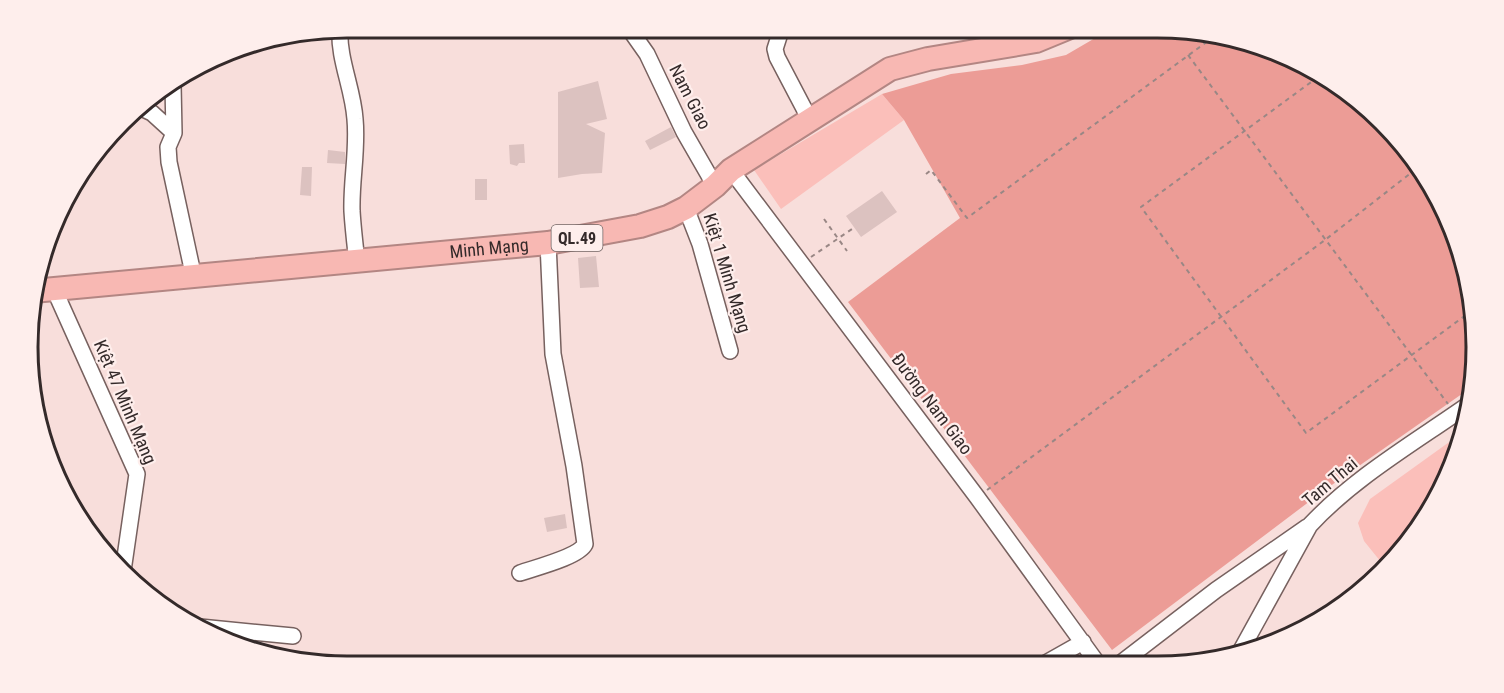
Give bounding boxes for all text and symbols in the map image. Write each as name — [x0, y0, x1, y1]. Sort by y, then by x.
street label: Nam Giao — [665, 61, 716, 133]
street label: Kiệt 1 Minh Mạng — [699, 211, 756, 335]
road number: QL.49 — [552, 225, 602, 251]
street label: Minh Mạng — [449, 234, 529, 262]
street label: Kiệt 47 Minh Mạng — [90, 337, 161, 467]
street label: Đường Nam Giao — [888, 349, 977, 458]
street label: Tam Thai — [1298, 453, 1361, 511]

